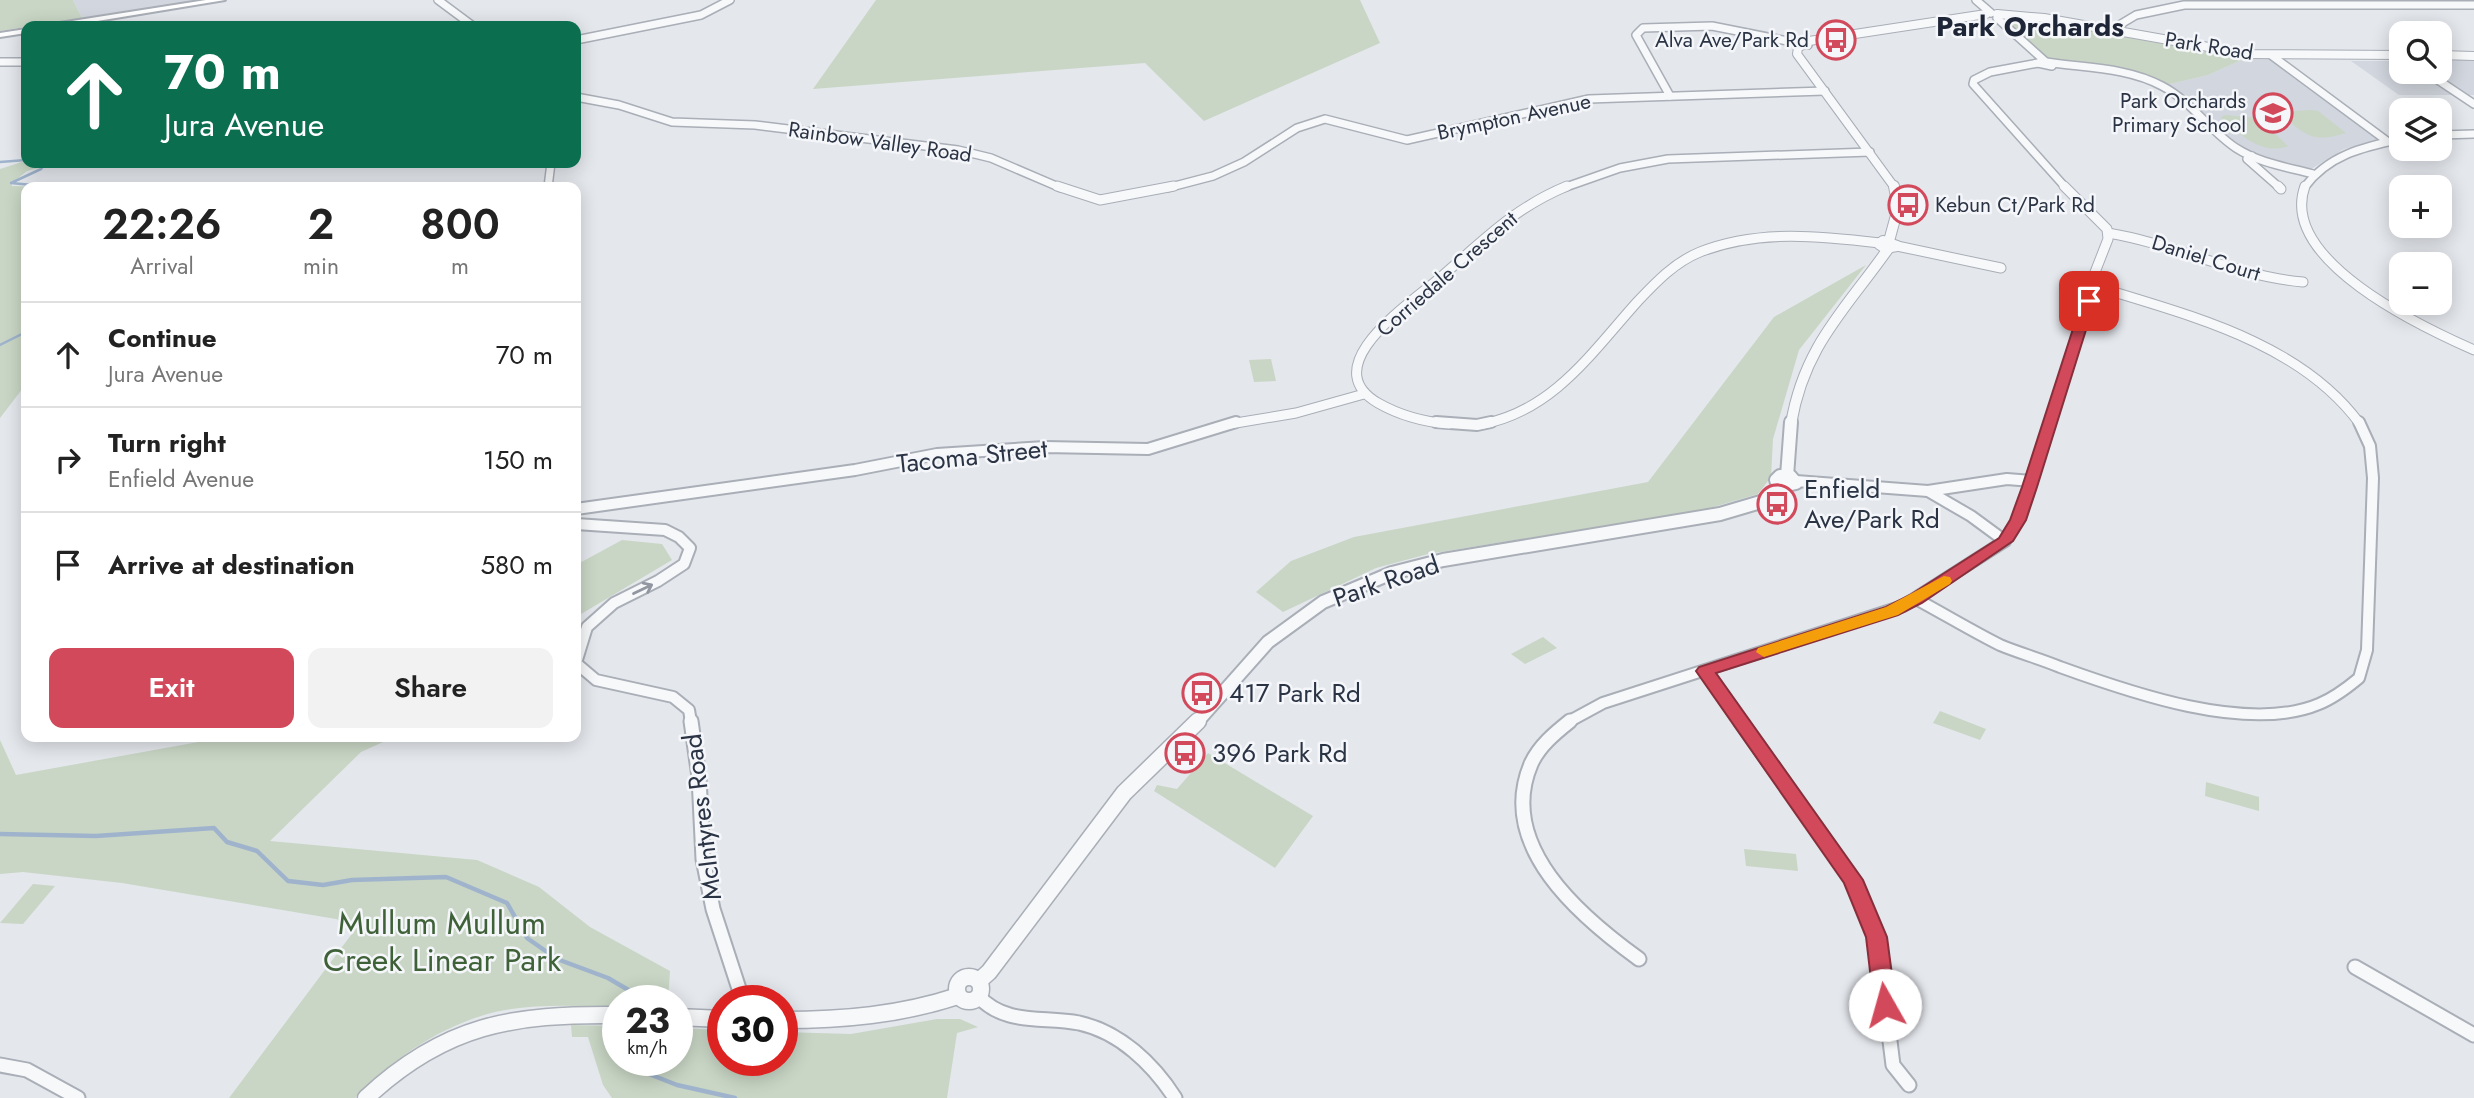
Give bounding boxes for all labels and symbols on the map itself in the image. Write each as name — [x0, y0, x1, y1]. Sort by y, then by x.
district label: Park Orchards — [1936, 6, 2124, 47]
bus stop icon: Alva Ave/Park Rd — [1815, 19, 1857, 61]
street label: Park Road — [2163, 24, 2255, 68]
place label: Alva Ave/Park Rd — [1655, 25, 1809, 55]
street label: Brympton Avenue — [1434, 86, 1594, 148]
place label: Park Orchards Primary School — [2112, 86, 2246, 140]
school or university icon: Park Orchards Primary School — [2252, 92, 2294, 134]
street label: Rainbow Valley Road — [786, 114, 974, 170]
bus stop icon: Kebun Ct/Park Rd — [1887, 184, 1929, 226]
place label: Kebun Ct/Park Rd — [1935, 190, 2095, 220]
street label: Corriedale Crescent — [1370, 204, 1524, 344]
street label: Daniel Court — [2148, 227, 2264, 289]
pin — [2059, 271, 2119, 331]
street label: Tacoma Street — [895, 429, 1050, 483]
place label: Enfield Ave/Park Rd — [1804, 470, 1940, 538]
bus stop icon: Enfield Ave/Park Rd — [1756, 483, 1798, 525]
street label: Park Road — [1328, 545, 1444, 617]
one-way arrow — [632, 581, 653, 595]
bus stop icon: 417 Park Rd — [1181, 672, 1223, 714]
place label: 417 Park Rd — [1229, 674, 1361, 712]
street label: McIntyres Road — [673, 732, 731, 902]
bus stop icon: 396 Park Rd — [1164, 732, 1206, 774]
place label: 396 Park Rd — [1212, 734, 1347, 772]
park label: Mullum Mullum Creek Linear Park — [323, 900, 562, 983]
position arrow — [1848, 968, 1922, 1042]
speed limit sign: 30 — [707, 985, 798, 1076]

